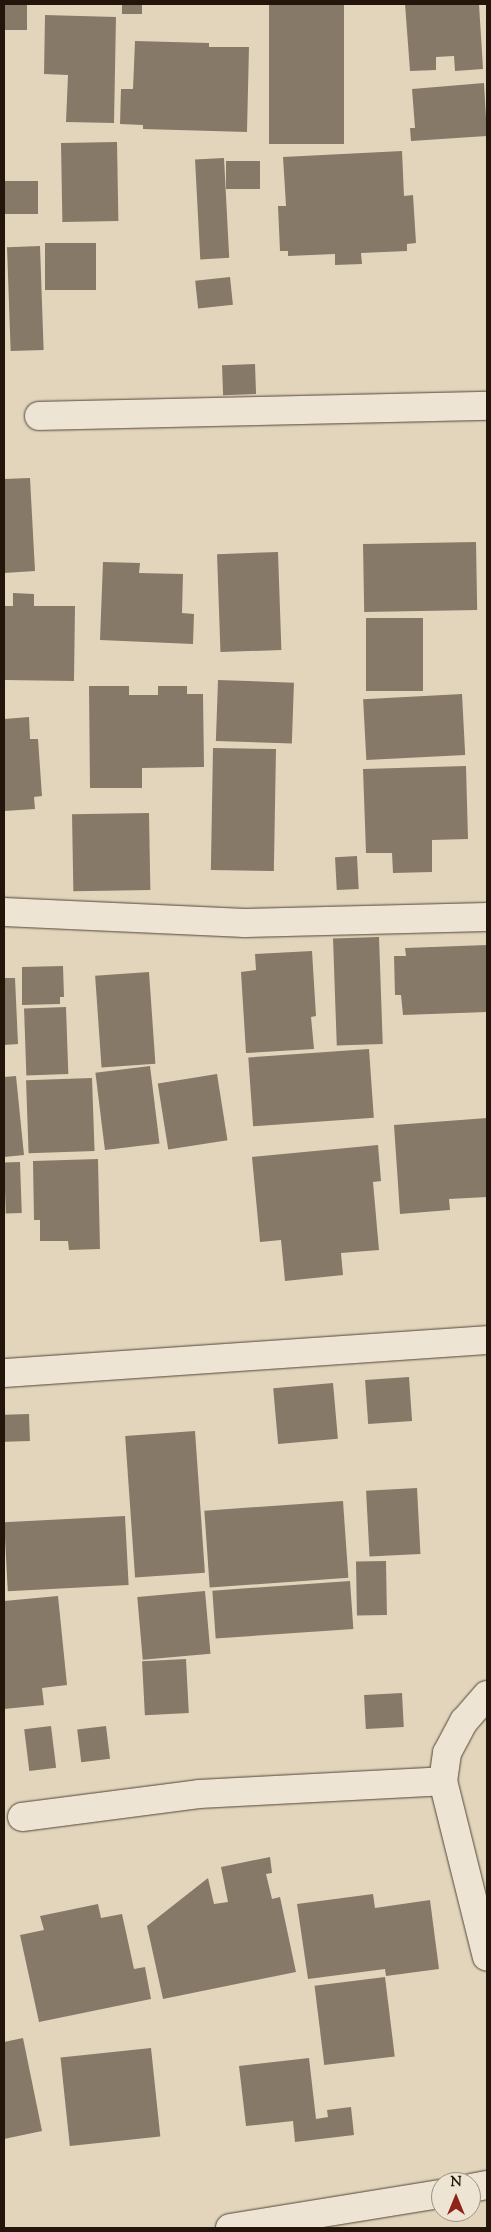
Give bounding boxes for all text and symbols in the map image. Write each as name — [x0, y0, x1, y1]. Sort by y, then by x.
north arrow — [431, 2172, 481, 2222]
text: N — [450, 2173, 462, 2193]

